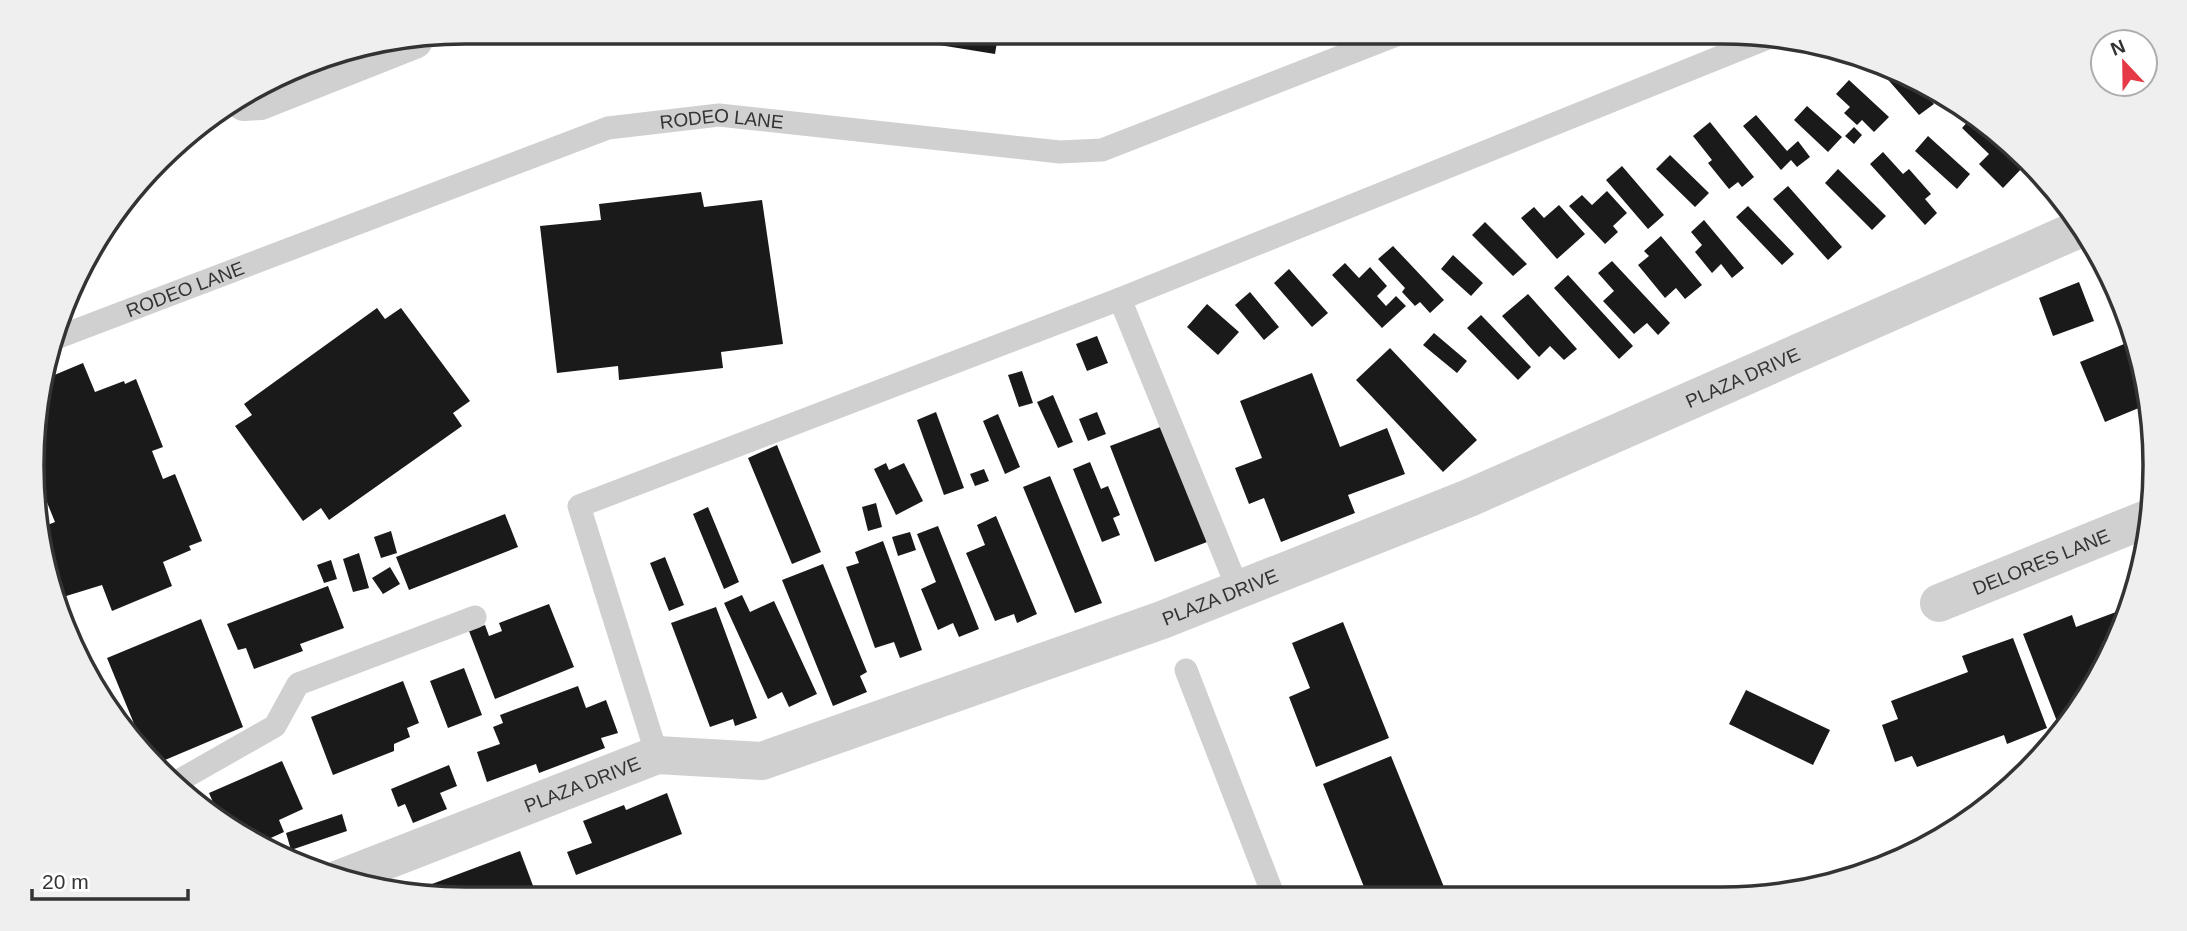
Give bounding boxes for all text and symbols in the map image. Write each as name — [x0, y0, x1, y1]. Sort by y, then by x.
north arrow — [2089, 28, 2159, 98]
text: N — [2108, 35, 2128, 60]
street label: RODEO LANE — [658, 104, 785, 132]
street label: RODEO LANE — [123, 257, 247, 321]
street label: PLAZA DRIVE — [1682, 343, 1803, 412]
street label: DELORES LANE — [1969, 525, 2112, 599]
street label: PLAZA DRIVE — [1159, 565, 1281, 629]
street label: PLAZA DRIVE — [521, 752, 643, 816]
scale bar — [32, 858, 187, 902]
text: 20 m — [42, 870, 89, 893]

